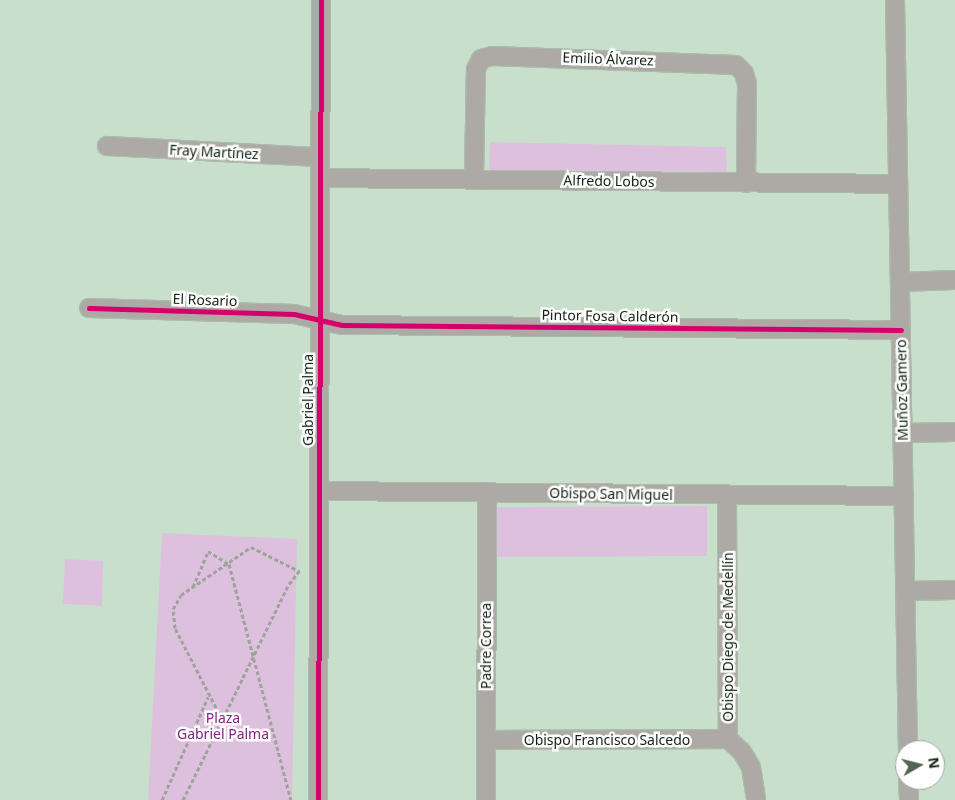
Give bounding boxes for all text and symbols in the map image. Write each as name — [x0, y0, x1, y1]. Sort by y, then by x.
street label: Emilio Álvarez — [562, 49, 654, 69]
street label: Fray Martínez — [169, 141, 259, 163]
street label: Alfredo Lobos — [563, 172, 655, 190]
street label: El Rosario — [172, 290, 238, 310]
street label: Pintor Fosa Calderón — [541, 306, 679, 326]
street label: Muñoz Gamero — [893, 339, 911, 441]
street label: Gabriel Palma — [300, 354, 316, 446]
street label: Obispo San Miguel — [549, 485, 673, 503]
street label: Obispo Diego de Medellín — [720, 552, 736, 722]
street label: Padre Correa — [478, 603, 494, 689]
park label: Plaza Gabriel Palma — [177, 710, 269, 742]
street label: Obispo Francisco Salcedo — [524, 732, 690, 748]
north arrow — [895, 740, 945, 790]
text: N — [924, 756, 945, 770]

